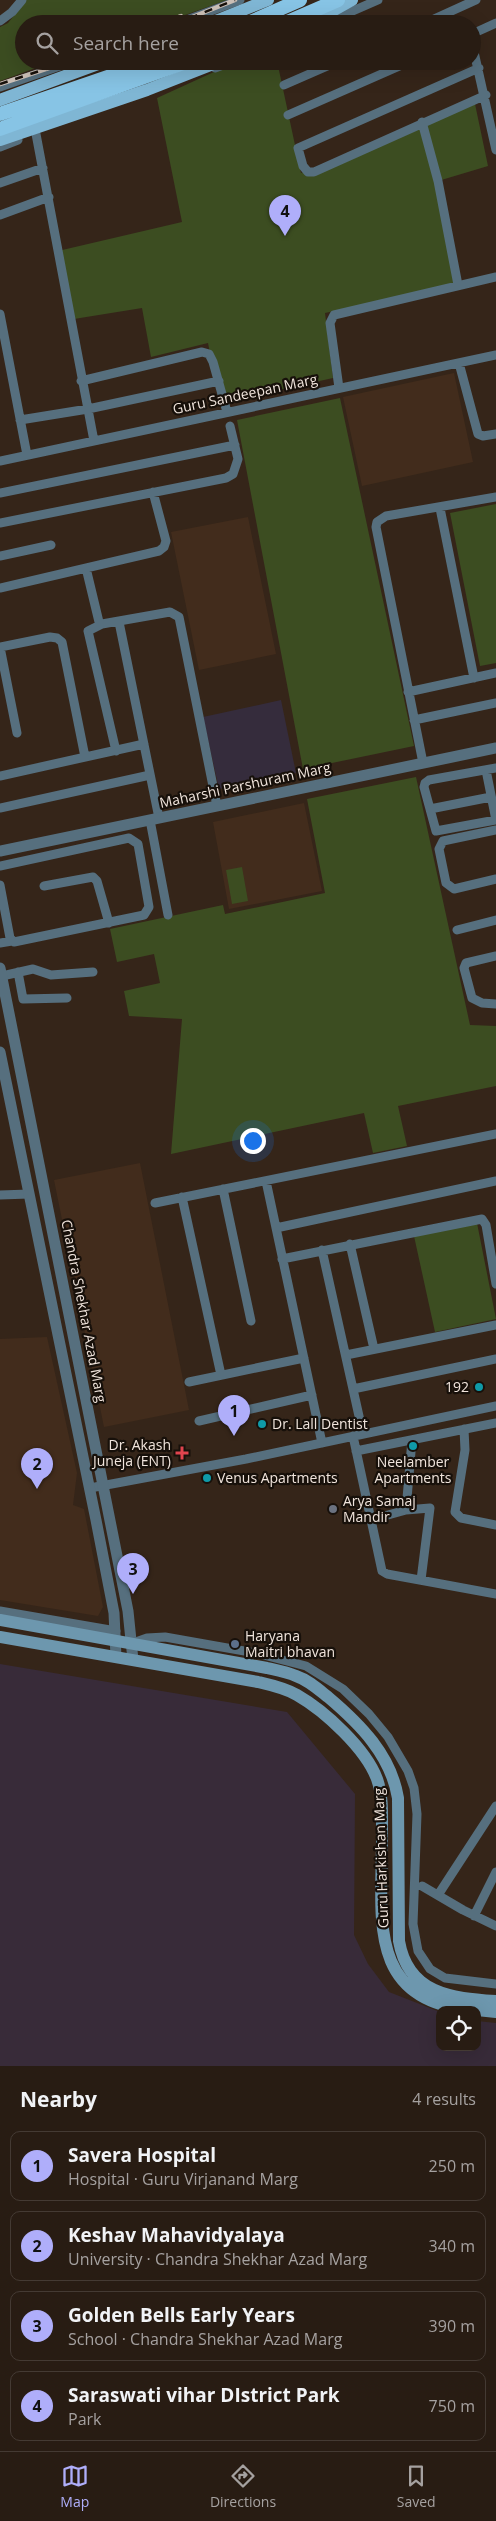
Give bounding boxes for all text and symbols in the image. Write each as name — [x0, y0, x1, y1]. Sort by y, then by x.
search box — [15, 15, 481, 70]
icon: search — [33, 29, 61, 57]
text: Search here — [73, 30, 179, 56]
pin: 4 — [269, 195, 301, 236]
street label: Guru Sandeepan Marg — [171, 369, 319, 418]
street label: Maharshi Parshuram Marg — [158, 757, 333, 812]
your location — [240, 1128, 266, 1154]
street label: Chandra Shekhar Azad Marg — [57, 1218, 112, 1404]
place label: 192 — [445, 1377, 469, 1396]
marker: 192 — [473, 1381, 485, 1393]
pin: 1 — [218, 1395, 250, 1436]
place label: Dr. Lall Dentist — [272, 1414, 368, 1433]
marker: Dr. Lall Dentist — [256, 1418, 268, 1430]
place label: Dr. Akash Juneja (ENT) — [91, 1435, 171, 1470]
marker: Neelamber Apartments — [407, 1440, 419, 1452]
marker: Dr. Akash Juneja (ENT) — [175, 1446, 189, 1460]
pin: 2 — [21, 1448, 53, 1489]
place label: Neelamber Apartments — [375, 1452, 452, 1487]
place label: Venus Apartments — [217, 1468, 338, 1487]
marker: Venus Apartments — [201, 1472, 213, 1484]
place label: Arya Samaj Mandir — [343, 1491, 416, 1526]
marker: Arya Samaj Mandir — [327, 1503, 339, 1515]
pin: 3 — [117, 1553, 149, 1594]
place label: Haryana Maitri bhavan — [245, 1626, 335, 1661]
marker: Haryana Maitri bhavan — [229, 1638, 241, 1650]
street label: Guru Harkishan Marg — [369, 1787, 392, 1929]
map controls — [436, 2006, 481, 2051]
button: locate — [436, 2006, 481, 2051]
text: Nearby — [20, 2085, 97, 2113]
text: 4 results — [412, 2088, 476, 2110]
text: Savera Hospital — [68, 2142, 216, 2168]
text: 1 — [32, 2155, 42, 2177]
text: 250 m — [429, 2155, 475, 2177]
text: Hospital · Guru Virjanand Marg — [68, 2168, 298, 2190]
text: Keshav Mahavidyalaya — [68, 2222, 285, 2248]
text: 2 — [32, 2235, 42, 2257]
text: 340 m — [429, 2235, 475, 2257]
text: University · Chandra Shekhar Azad Marg — [68, 2248, 367, 2270]
text: Golden Bells Early Years — [68, 2302, 295, 2328]
text: 3 — [32, 2315, 42, 2337]
text: 390 m — [429, 2315, 475, 2337]
text: School · Chandra Shekhar Azad Marg — [68, 2328, 342, 2350]
text: Saraswati vihar DIstrict Park — [68, 2382, 340, 2408]
text: 4 — [32, 2395, 42, 2417]
text: 750 m — [429, 2395, 475, 2417]
text: Park — [68, 2408, 101, 2430]
tab: Map — [60, 2462, 89, 2511]
tab: Directions — [210, 2462, 276, 2511]
tab: Saved — [397, 2462, 436, 2511]

